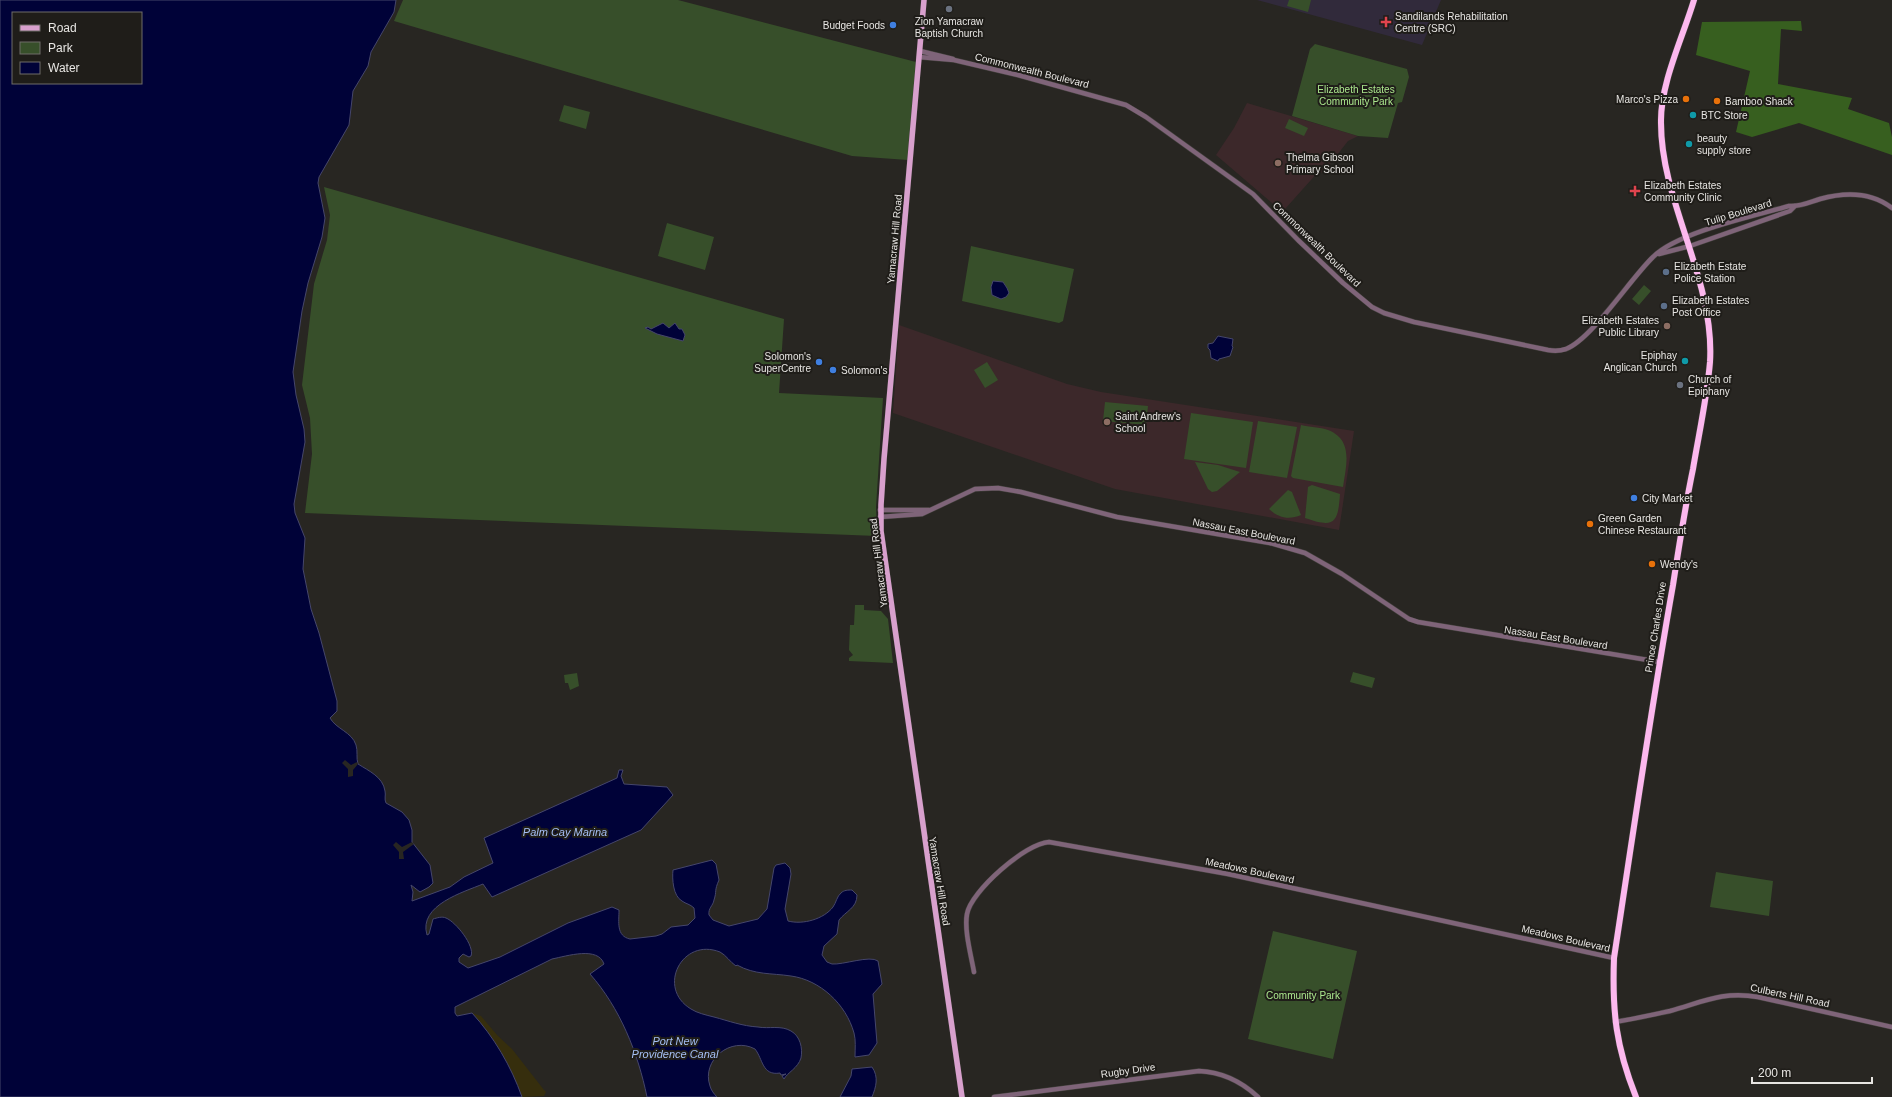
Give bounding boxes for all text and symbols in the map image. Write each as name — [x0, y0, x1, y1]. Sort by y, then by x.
marker: Zion Yamacraw Baptish Church — [944, 4, 954, 14]
place label: Sandilands Rehabilitation Centre (SRC) — [1395, 11, 1508, 34]
legend — [12, 12, 142, 84]
place label: Zion Yamacraw Baptish Church — [915, 16, 984, 39]
marker: Sandilands Rehabilitation Centre (SRC) — [1380, 16, 1392, 28]
place label: Budget Foods — [823, 20, 885, 31]
marker: Budget Foods — [888, 20, 898, 30]
text: Road — [48, 21, 77, 35]
text: Park — [48, 41, 74, 55]
street label: Commonwealth Boulevard — [974, 51, 1090, 90]
text: Water — [48, 61, 80, 75]
park label: Elizabeth Estates Community Park — [1317, 84, 1395, 107]
place label: Marco's Pizza — [1616, 94, 1678, 105]
marker: Marco's Pizza — [1681, 94, 1691, 104]
marker: Bamboo Shack — [1712, 96, 1722, 106]
place label: Bamboo Shack — [1725, 96, 1794, 107]
marker: BTC Store — [1688, 110, 1698, 120]
place label: BTC Store — [1701, 110, 1748, 121]
place label: beauty supply store — [1697, 133, 1751, 156]
marker: beauty supply store — [1684, 139, 1694, 149]
place label: Thelma Gibson Primary School — [1286, 152, 1354, 175]
marker: Thelma Gibson Primary School — [1273, 158, 1283, 168]
place label: Elizabeth Estates Community Clinic — [1644, 180, 1722, 203]
marker: Elizabeth Estates Community Clinic — [1629, 185, 1641, 197]
street label: Yamacraw Hill Road — [885, 194, 904, 284]
street label: Tulip Boulevard — [1703, 197, 1773, 228]
street label: Commonwealth Boulevard — [1271, 200, 1363, 289]
place label: Elizabeth Estate Police Station — [1674, 261, 1747, 284]
marker: Elizabeth Estate Police Station — [1661, 267, 1671, 277]
place label: Elizabeth Estates Post Office — [1672, 295, 1749, 318]
marker: Elizabeth Estates Post Office — [1659, 301, 1669, 311]
place label: Elizabeth Estates Public Library — [1582, 315, 1659, 338]
marker: Elizabeth Estates Public Library — [1662, 321, 1672, 331]
place label: Epiphay Anglican Church — [1604, 350, 1677, 373]
place label: Solomon's SuperCentre — [754, 351, 811, 374]
marker: Epiphay Anglican Church — [1680, 356, 1690, 366]
marker: Solomon's SuperCentre — [814, 357, 824, 367]
marker: Solomon's — [828, 365, 838, 375]
place label: Solomon's — [841, 365, 887, 376]
place label: Church of Epiphany — [1688, 374, 1732, 397]
marker: Church of Epiphany — [1675, 380, 1685, 390]
place label: Saint Andrew's School — [1115, 411, 1181, 434]
marker: Saint Andrew's School — [1102, 417, 1112, 427]
marker: City Market — [1629, 493, 1639, 503]
place label: City Market — [1642, 493, 1693, 504]
place label: Green Garden Chinese Restaurant — [1598, 513, 1687, 536]
street label: Nassau East Boulevard — [1192, 516, 1296, 547]
street label: Yamacraw Hill Road — [868, 518, 889, 608]
marker: Green Garden Chinese Restaurant — [1585, 519, 1595, 529]
marker: Wendy's — [1647, 559, 1657, 569]
place label: Wendy's — [1660, 559, 1698, 570]
street label: Prince Charles Drive — [1643, 581, 1668, 673]
street label: Nassau East Boulevard — [1503, 624, 1608, 651]
water label: Palm Cay Marina — [523, 826, 607, 838]
street label: Yamacraw Hill Road — [927, 836, 952, 926]
street label: Meadows Boulevard — [1204, 856, 1295, 885]
street label: Meadows Boulevard — [1521, 923, 1611, 954]
street label: Culberts Hill Road — [1749, 982, 1830, 1009]
park label: Community Park — [1266, 990, 1341, 1001]
water label: Port New Providence Canal — [632, 1035, 719, 1060]
scale bar — [1752, 1059, 1872, 1085]
street label: Rugby Drive — [1100, 1061, 1157, 1080]
text: 200 m — [1758, 1066, 1791, 1080]

